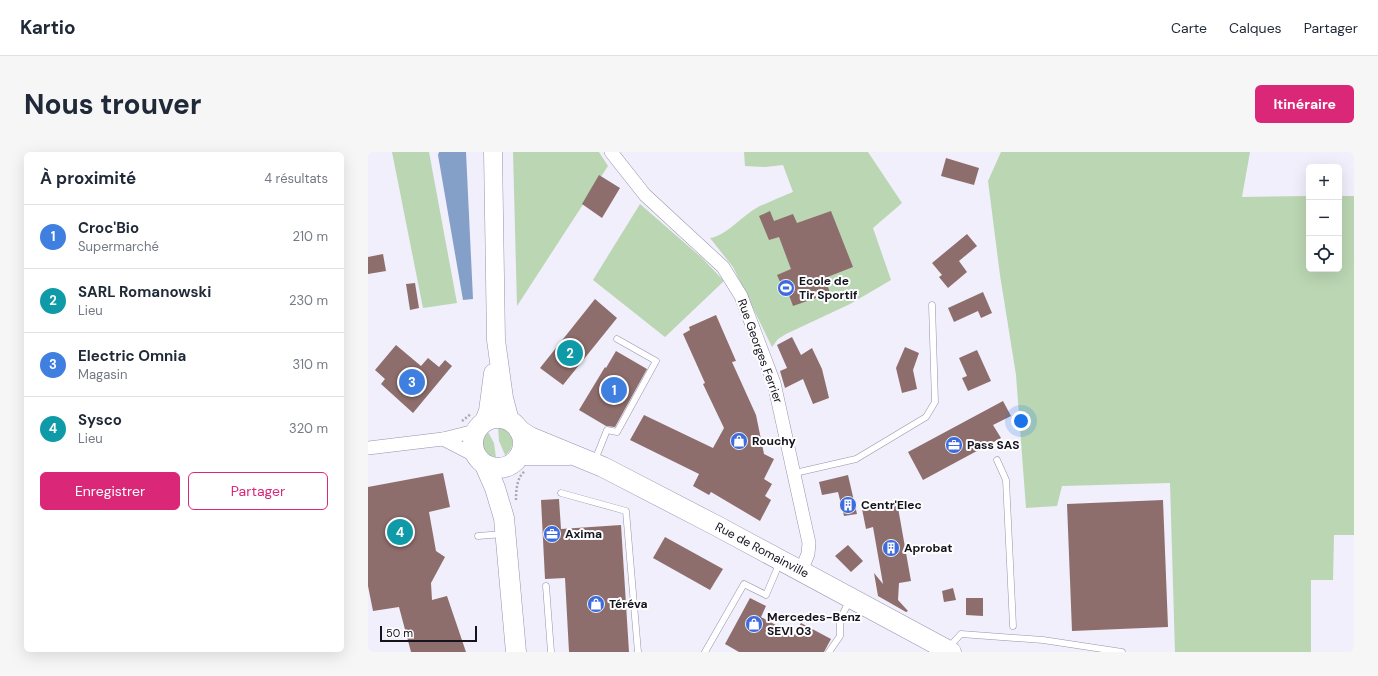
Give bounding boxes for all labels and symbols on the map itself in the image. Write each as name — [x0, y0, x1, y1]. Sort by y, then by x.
place label: Ecole de Tir Sportif — [799, 273, 857, 303]
sports icon: Ecole de Tir Sportif — [776, 278, 796, 298]
street label: Rue Georges Ferrier — [734, 297, 786, 406]
pin: 2 — [557, 338, 583, 368]
pin: 3 — [399, 367, 425, 397]
pin: 1 — [601, 375, 627, 405]
your location — [1011, 411, 1031, 431]
shop icon: Rouchy — [729, 431, 749, 451]
place label: Rouchy — [752, 433, 796, 449]
office icon: Pass SAS — [944, 435, 964, 455]
place label: Pass SAS — [967, 437, 1020, 453]
building icon: Centr'Elec — [838, 495, 858, 515]
place label: Centr'Elec — [861, 497, 922, 513]
pin: 4 — [387, 517, 413, 547]
street label: Rue de Romainville — [712, 519, 812, 581]
office icon: Axima — [542, 524, 562, 544]
place label: Axima — [565, 526, 602, 542]
building icon: Aprobat — [881, 538, 901, 558]
place label: Aprobat — [904, 540, 953, 556]
shop icon: Téréva — [586, 594, 606, 614]
place label: Téréva — [609, 596, 648, 612]
place label: Mercedes-Benz SEVI 03 — [767, 609, 861, 639]
shop icon: Mercedes-Benz SEVI 03 — [744, 614, 764, 634]
scale bar — [380, 624, 477, 643]

